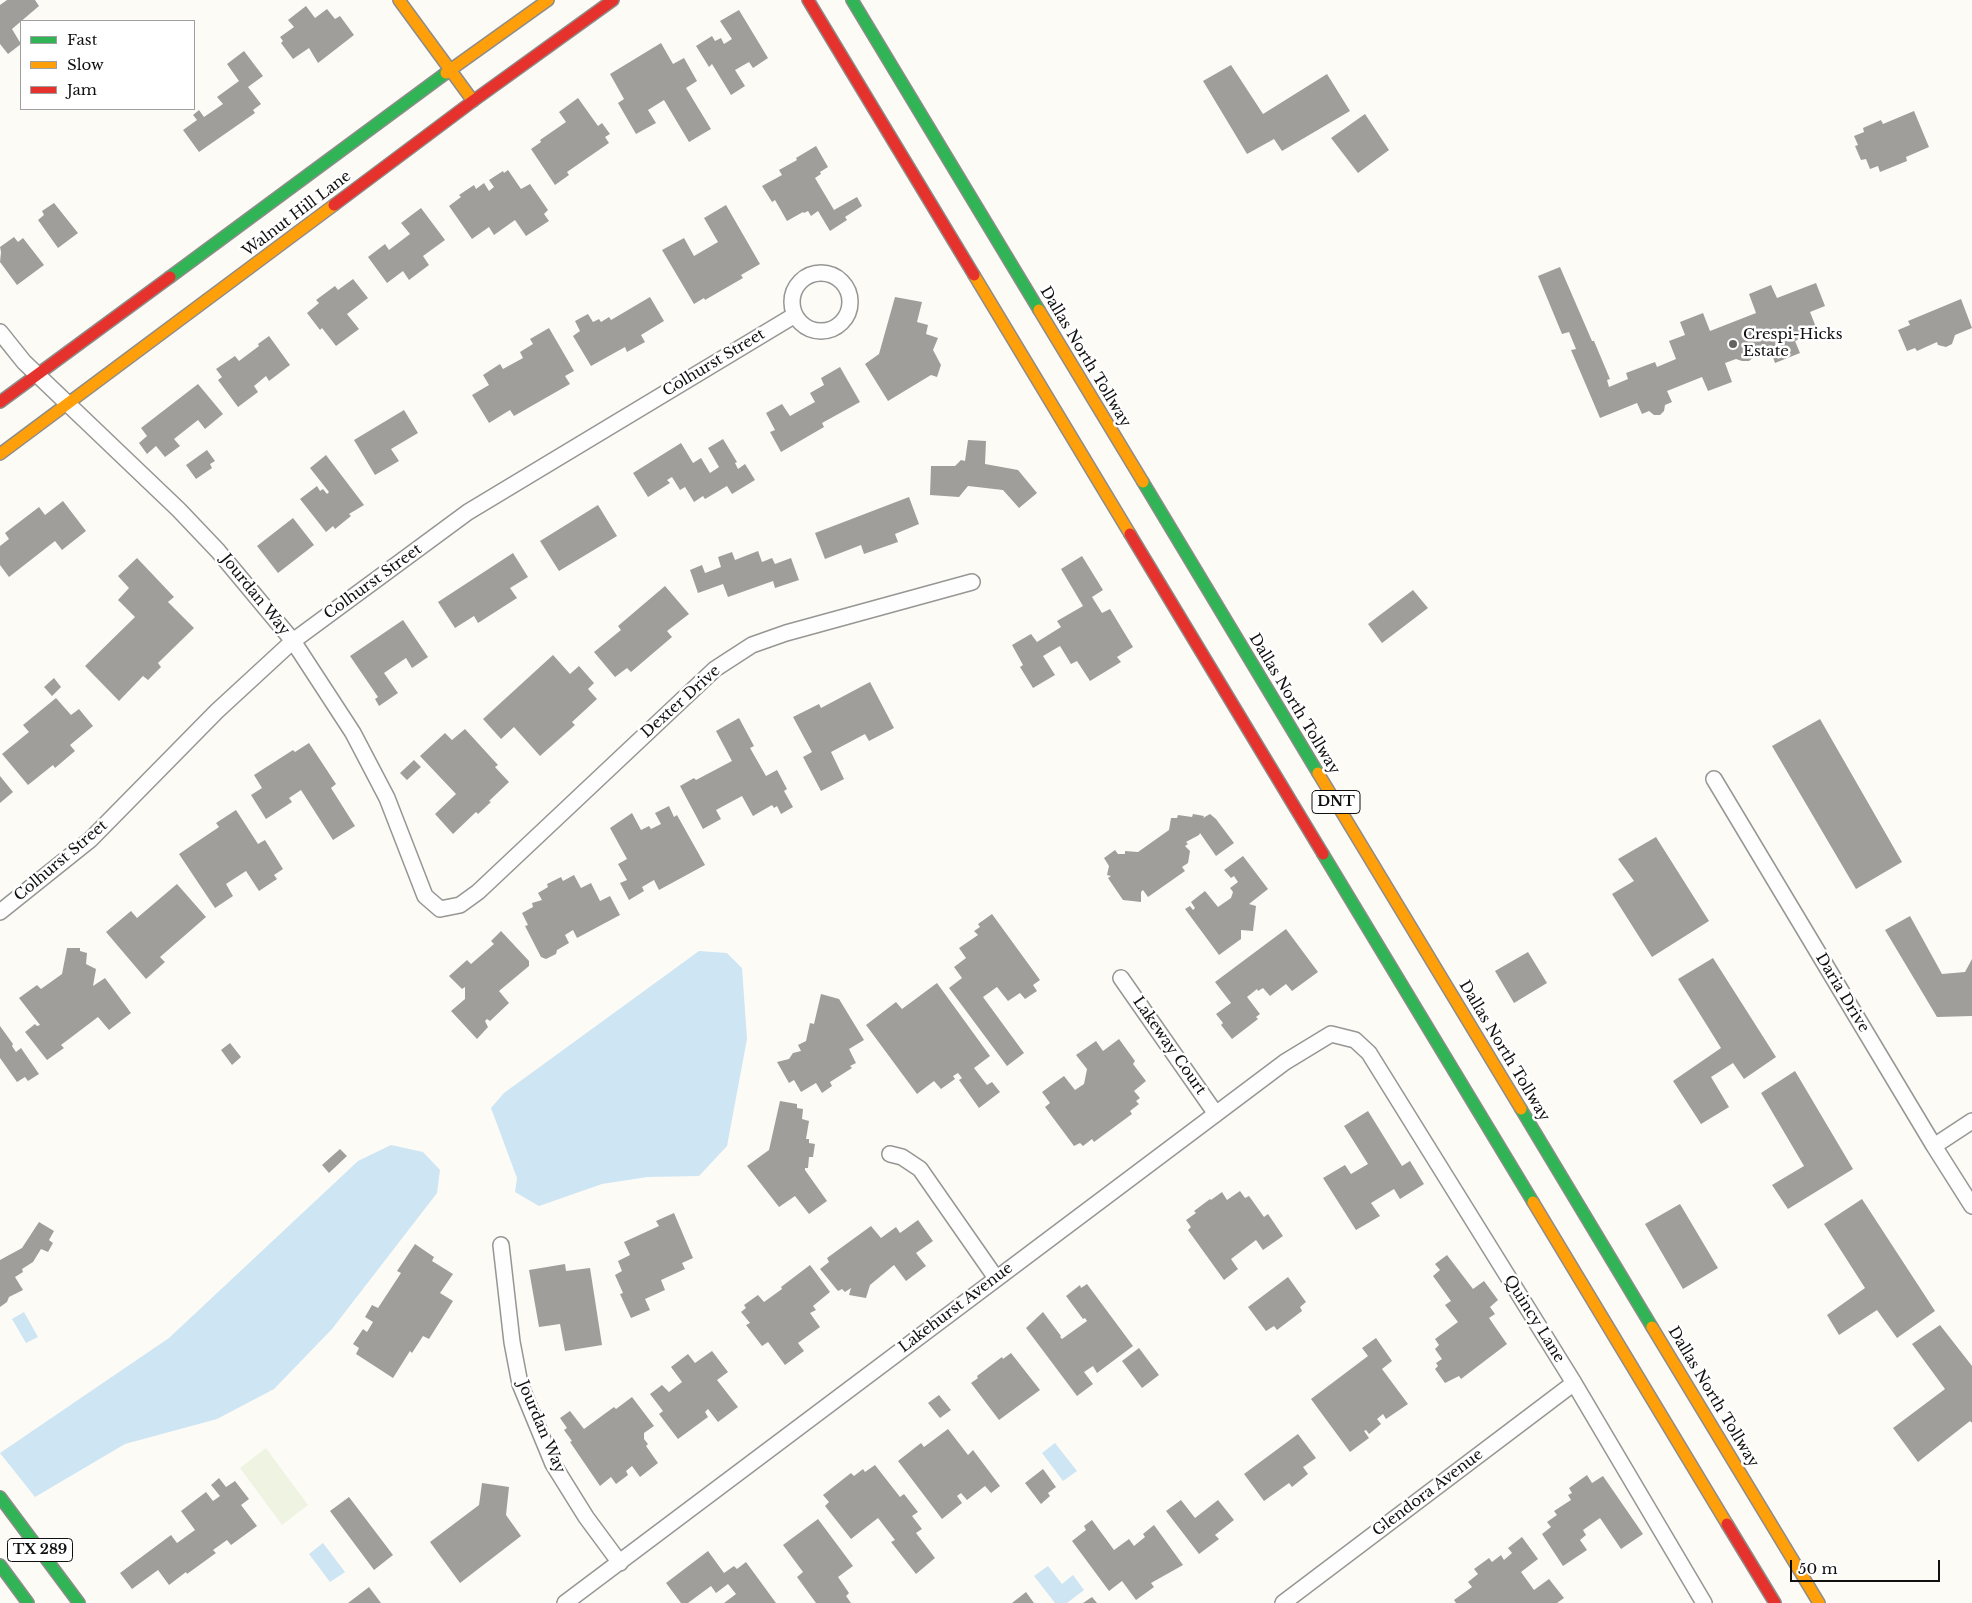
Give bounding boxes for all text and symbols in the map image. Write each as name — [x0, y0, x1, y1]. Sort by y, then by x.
legend — [20, 20, 195, 110]
text: Fast — [67, 30, 97, 49]
text: Slow — [67, 55, 104, 74]
text: Jam — [67, 80, 97, 99]
street label: Walnut Hill Lane — [239, 167, 355, 261]
street label: Dallas North Tollway — [1036, 283, 1134, 431]
street label: Colhurst Street — [660, 325, 768, 401]
place label: Crespi-Hicks Estate — [1743, 326, 1843, 361]
marker: Crespi-Hicks Estate — [1727, 338, 1739, 350]
street label: Colhurst Street — [321, 541, 425, 623]
street label: Jourdan Way — [217, 551, 293, 639]
street label: Dallas North Tollway — [1245, 630, 1343, 778]
street label: Dexter Drive — [638, 662, 724, 742]
road number: DNT — [1312, 790, 1360, 814]
street label: Colhurst Street — [11, 817, 111, 905]
street label: Daria Drive — [1811, 950, 1873, 1036]
street label: Dallas North Tollway — [1455, 977, 1553, 1125]
street label: Lakeway Court — [1128, 994, 1210, 1098]
street label: Lakehurst Avenue — [896, 1259, 1016, 1357]
street label: Quincy Lane — [1500, 1272, 1568, 1366]
street label: Dallas North Tollway — [1664, 1323, 1762, 1471]
street label: Jourdan Way — [513, 1378, 569, 1476]
street label: Glendora Avenue — [1369, 1446, 1487, 1540]
road number: TX 289 — [8, 1538, 72, 1562]
scale bar — [1792, 1550, 1942, 1582]
text: 50 m — [1798, 1559, 1838, 1578]

